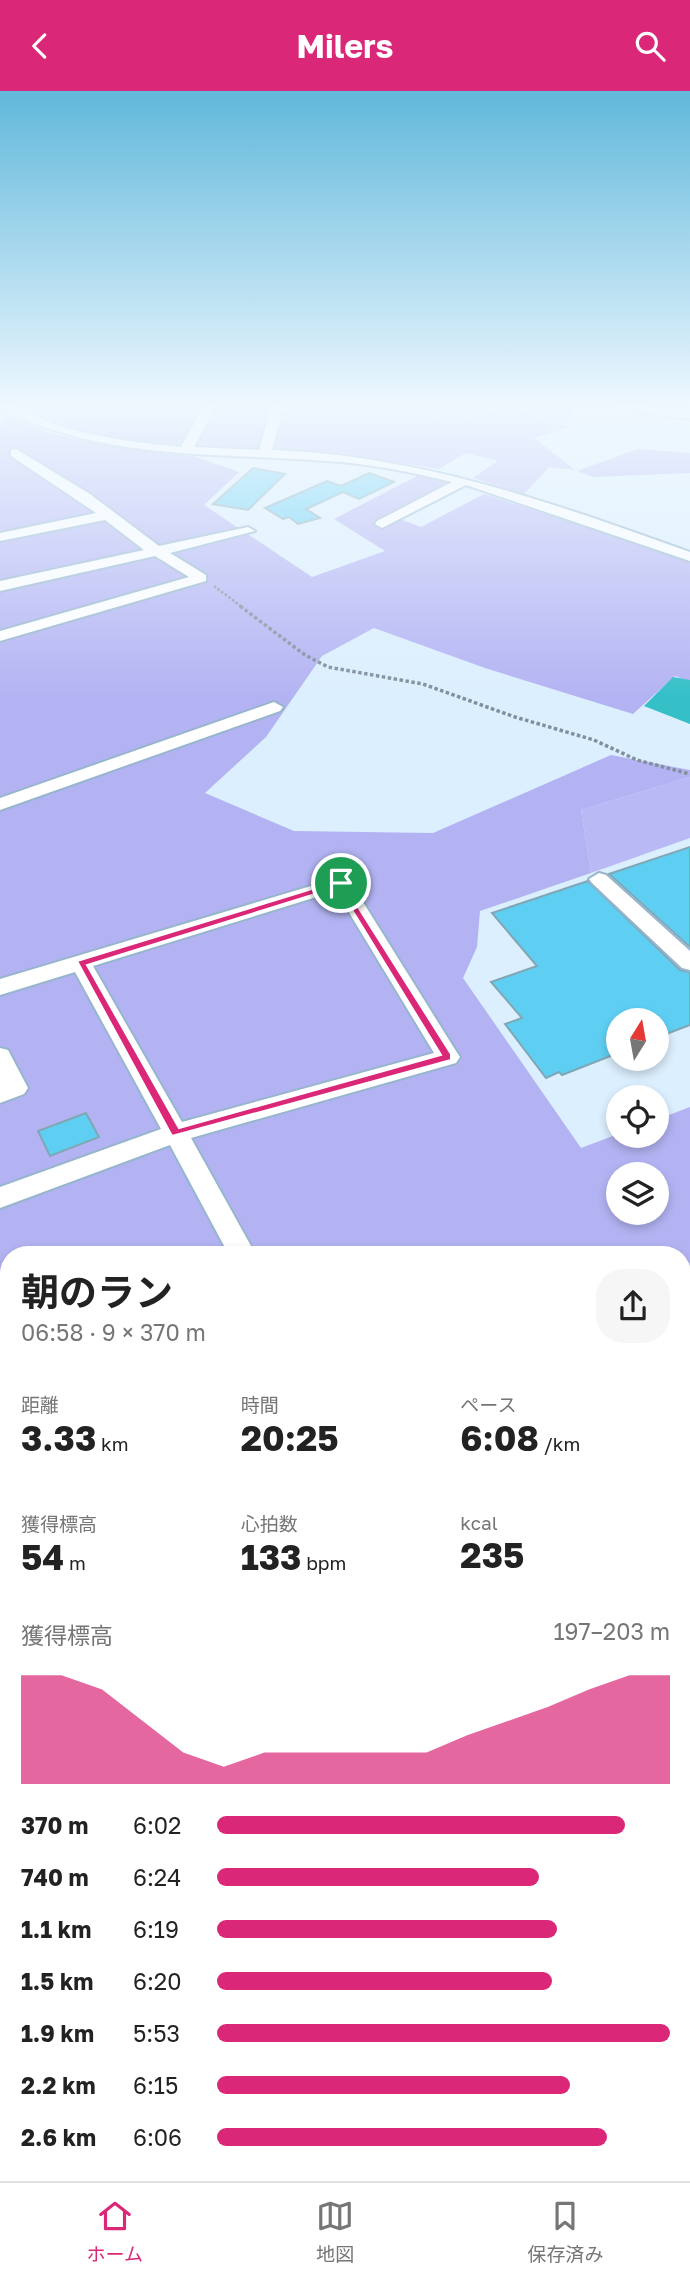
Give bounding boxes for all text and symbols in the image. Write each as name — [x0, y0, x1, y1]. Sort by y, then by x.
icon: back — [21, 27, 59, 65]
text: Milers — [296, 27, 394, 65]
icon: search — [631, 27, 669, 65]
pin — [311, 853, 371, 913]
icon: arrive — [322, 864, 360, 902]
north arrow — [606, 1008, 668, 1071]
map controls — [606, 1008, 669, 1225]
button: locate — [606, 1085, 669, 1148]
button: layers — [606, 1162, 669, 1225]
text: 朝のラン — [21, 1269, 173, 1314]
button: share — [596, 1269, 670, 1343]
text: 06:58 · 9 × 370 m — [21, 1318, 206, 1346]
text: 距離 — [21, 1393, 59, 1416]
text: 時間 — [241, 1393, 279, 1416]
text: ペース — [460, 1393, 516, 1416]
text: 3.33 — [21, 1417, 96, 1459]
text: 20:25 — [241, 1417, 339, 1459]
text: 6:08 — [460, 1417, 539, 1459]
text: km — [96, 1432, 129, 1455]
text: /km — [539, 1432, 580, 1455]
text: kcal — [460, 1511, 498, 1534]
text: 獲得標高 — [21, 1512, 97, 1535]
text: 心拍数 — [241, 1512, 298, 1535]
text: 235 — [460, 1534, 524, 1576]
text: 54 — [21, 1536, 64, 1578]
text: 133 — [241, 1536, 301, 1578]
text: m — [64, 1551, 86, 1574]
text: bpm — [301, 1551, 346, 1574]
text: 197–203 m — [553, 1617, 670, 1645]
text: 獲得標高 — [21, 1621, 113, 1649]
text: 370 m — [21, 1811, 88, 1839]
text: 6:02 — [133, 1811, 181, 1839]
text: 740 m — [21, 1863, 89, 1891]
text: 6:24 — [133, 1863, 181, 1891]
text: 1.1 km — [21, 1915, 91, 1943]
text: 6:19 — [133, 1915, 179, 1943]
text: 1.5 km — [21, 1967, 93, 1995]
text: 6:20 — [133, 1967, 181, 1995]
text: 1.9 km — [21, 2019, 94, 2047]
text: 5:53 — [133, 2019, 180, 2047]
text: 2.2 km — [21, 2071, 96, 2099]
text: 6:15 — [133, 2071, 178, 2099]
text: 2.6 km — [21, 2123, 96, 2151]
text: 6:06 — [133, 2123, 182, 2151]
tab: ホーム — [87, 2197, 143, 2266]
tab: 地図 — [316, 2197, 354, 2266]
tab: 保存済み — [527, 2197, 603, 2266]

